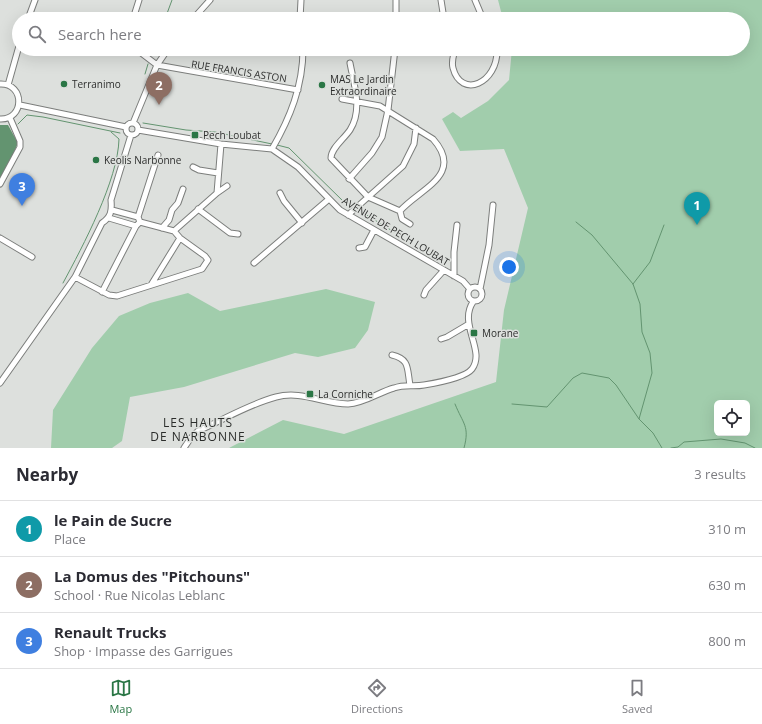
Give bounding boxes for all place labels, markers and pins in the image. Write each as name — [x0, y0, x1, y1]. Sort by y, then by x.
pin: 2 — [146, 72, 172, 105]
place label: MAS Le Jardin Extraordinaire — [330, 72, 397, 98]
place label: Terranimo — [72, 77, 121, 91]
marker: Terranimo — [59, 79, 69, 89]
marker: MAS Le Jardin Extraordinaire — [317, 80, 327, 90]
place label: Pech Loubat — [203, 128, 261, 142]
marker: Pech Loubat — [190, 130, 200, 140]
place label: Keolis Narbonne — [104, 153, 182, 167]
marker: Keolis Narbonne — [91, 155, 101, 165]
pin: 3 — [9, 173, 35, 206]
pin: 1 — [684, 192, 710, 225]
place label: Morane — [482, 326, 519, 340]
marker: Morane — [469, 328, 479, 338]
place label: La Corniche — [318, 387, 373, 401]
marker: La Corniche — [305, 389, 315, 399]

